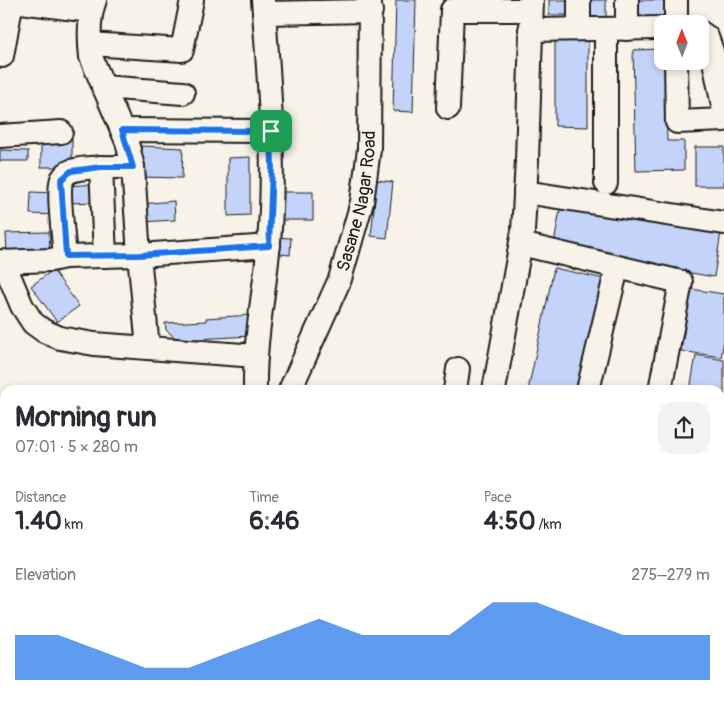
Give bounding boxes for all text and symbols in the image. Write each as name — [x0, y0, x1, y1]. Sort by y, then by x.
north arrow — [654, 15, 709, 70]
map controls — [654, 15, 709, 70]
pin — [250, 110, 292, 152]
icon: arrive — [257, 117, 285, 145]
street label: Sasane Nagar Road — [331, 131, 381, 274]
text: Morning run — [15, 400, 157, 435]
button: share — [658, 402, 710, 454]
text: 07:01 · 5 × 280 m — [15, 437, 138, 457]
text: Distance — [15, 489, 66, 506]
text: Time — [249, 489, 279, 506]
text: Pace — [484, 489, 511, 506]
text: 1.40 — [15, 506, 62, 537]
text: 6:46 — [249, 506, 300, 537]
text: 4:50 — [484, 506, 535, 537]
text: km — [62, 516, 83, 533]
text: /km — [535, 516, 562, 533]
text: Elevation — [15, 565, 76, 585]
text: 275–279 m — [631, 565, 710, 585]

